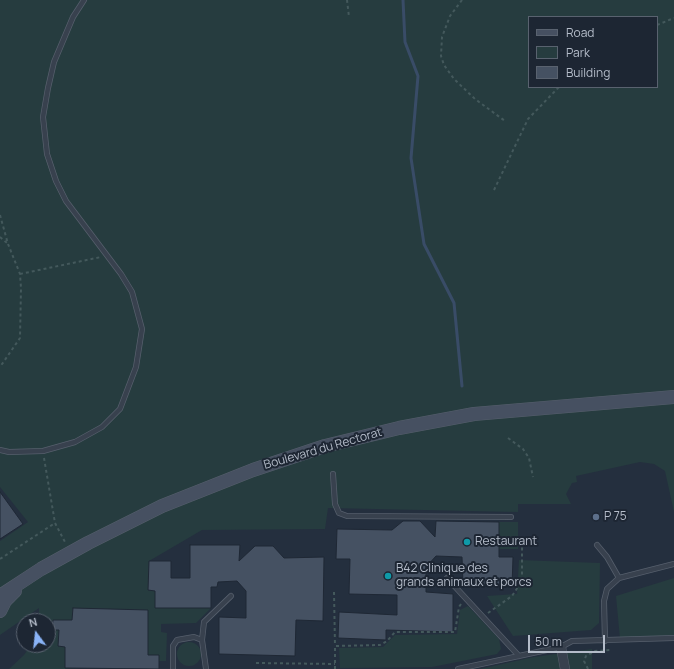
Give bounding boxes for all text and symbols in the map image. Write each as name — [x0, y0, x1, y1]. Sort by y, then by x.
legend — [528, 16, 658, 88]
text: Road — [566, 24, 594, 41]
text: Park — [566, 44, 590, 61]
text: Building — [566, 64, 610, 81]
street label: Boulevard du Rectorat — [262, 425, 384, 473]
place label: P 75 — [604, 510, 627, 524]
marker: P 75 — [591, 512, 601, 522]
place label: Restaurant — [475, 535, 537, 549]
marker: Restaurant — [462, 537, 472, 547]
place label: B42 Clinique des grands animaux et porcs — [396, 562, 532, 590]
marker: B42 Clinique des grands animaux et porcs — [383, 571, 393, 581]
north arrow — [16, 613, 56, 653]
text: N — [27, 614, 39, 630]
scale bar — [530, 627, 607, 653]
text: 50 m — [535, 633, 562, 650]

